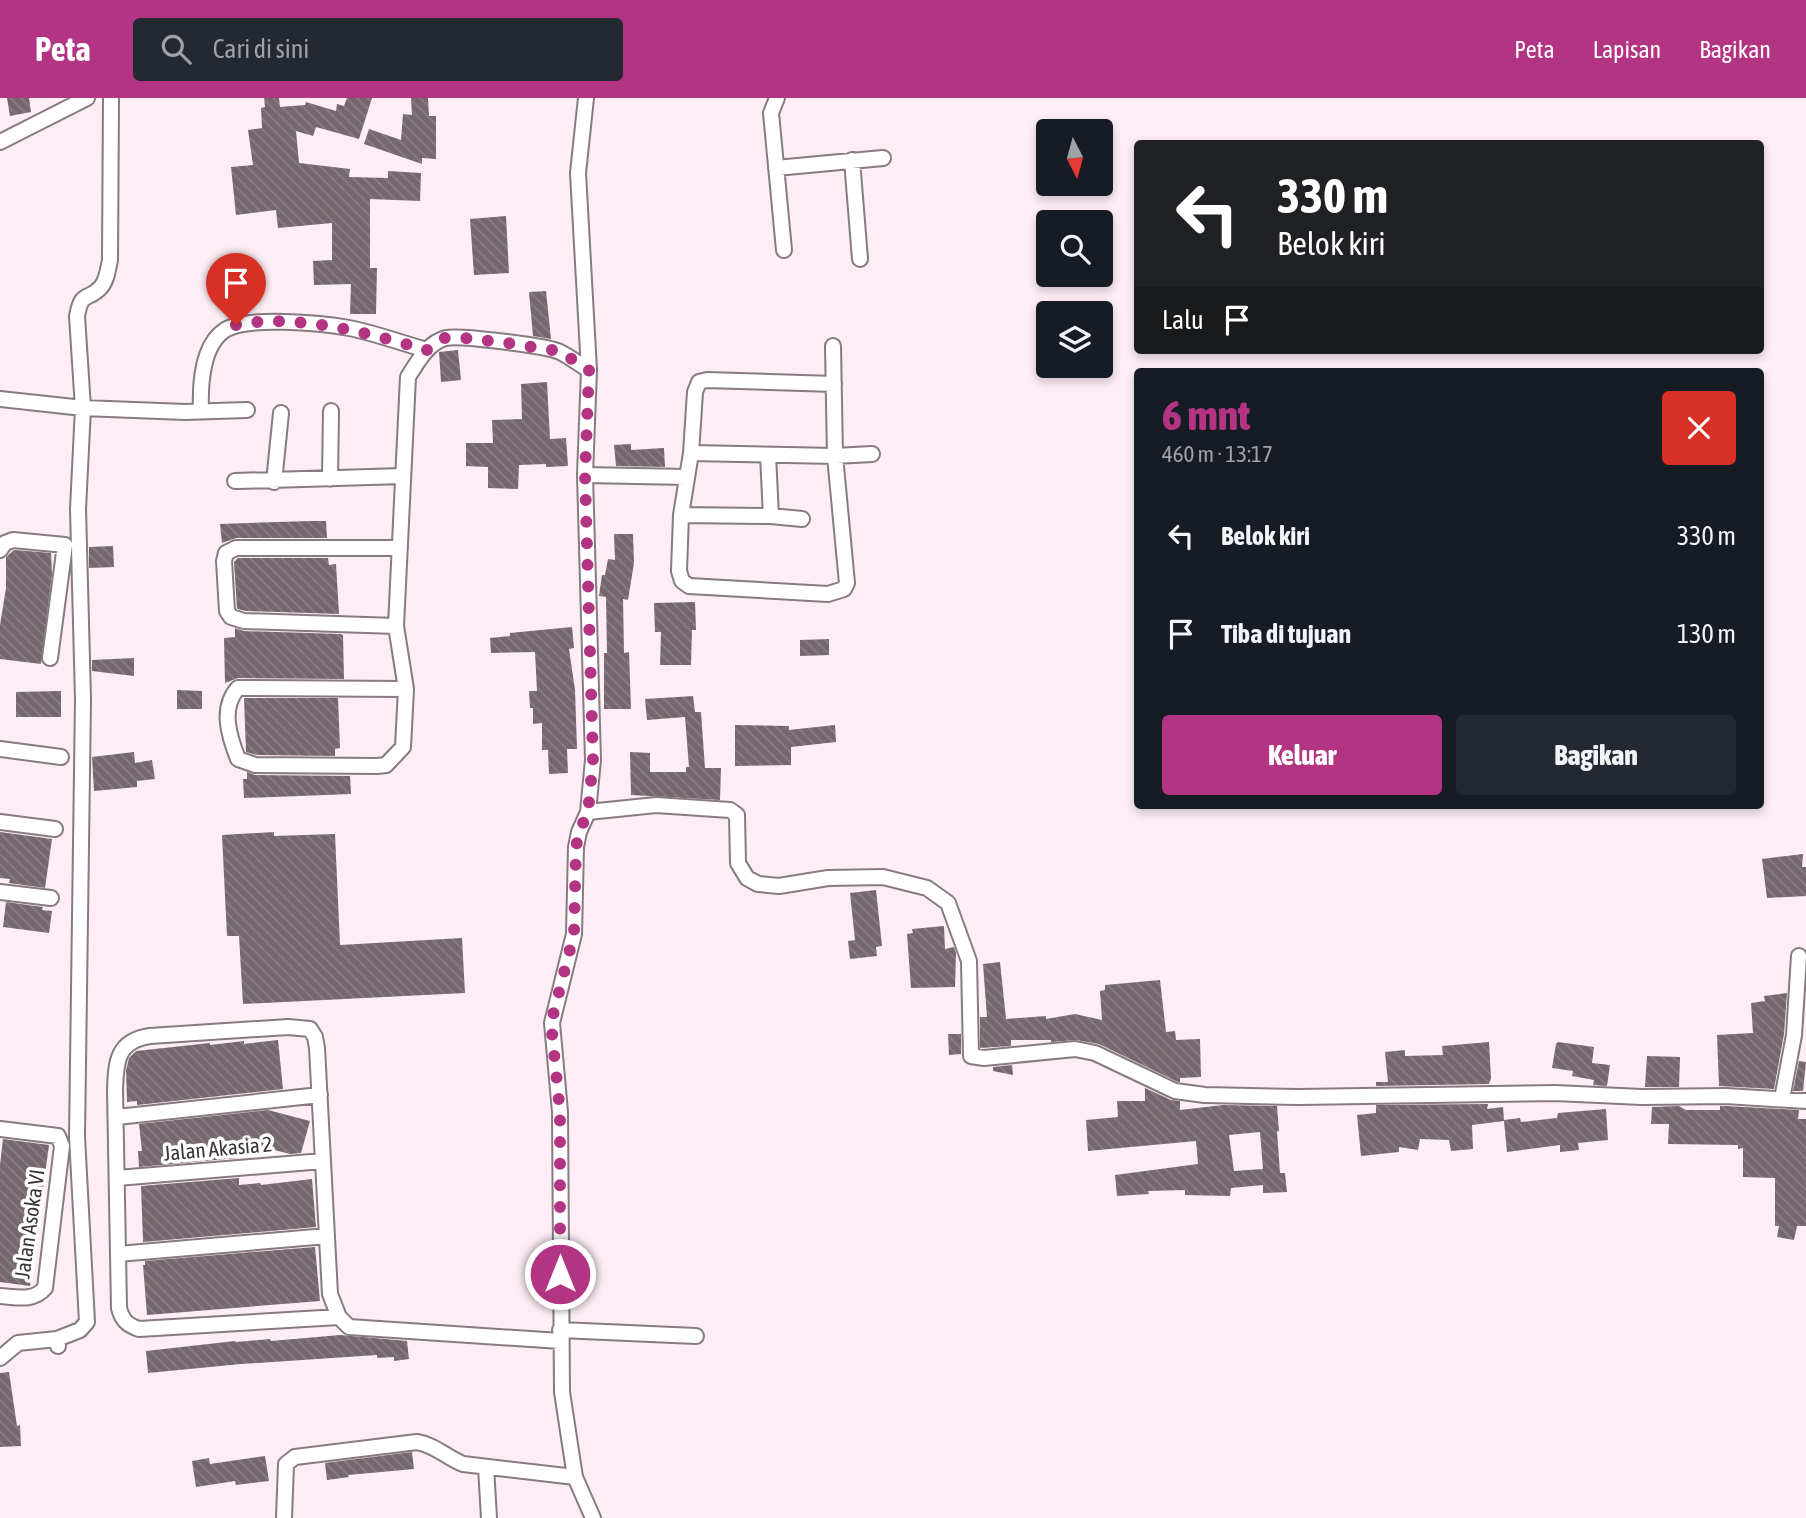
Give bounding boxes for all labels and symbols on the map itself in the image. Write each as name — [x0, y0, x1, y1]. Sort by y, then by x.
north arrow — [1036, 119, 1113, 196]
pin — [206, 253, 266, 325]
street label: Jalan Akasia 2 — [163, 1131, 273, 1165]
street label: Jalan Asoka VI — [9, 1168, 49, 1280]
position arrow — [523, 1237, 597, 1311]

